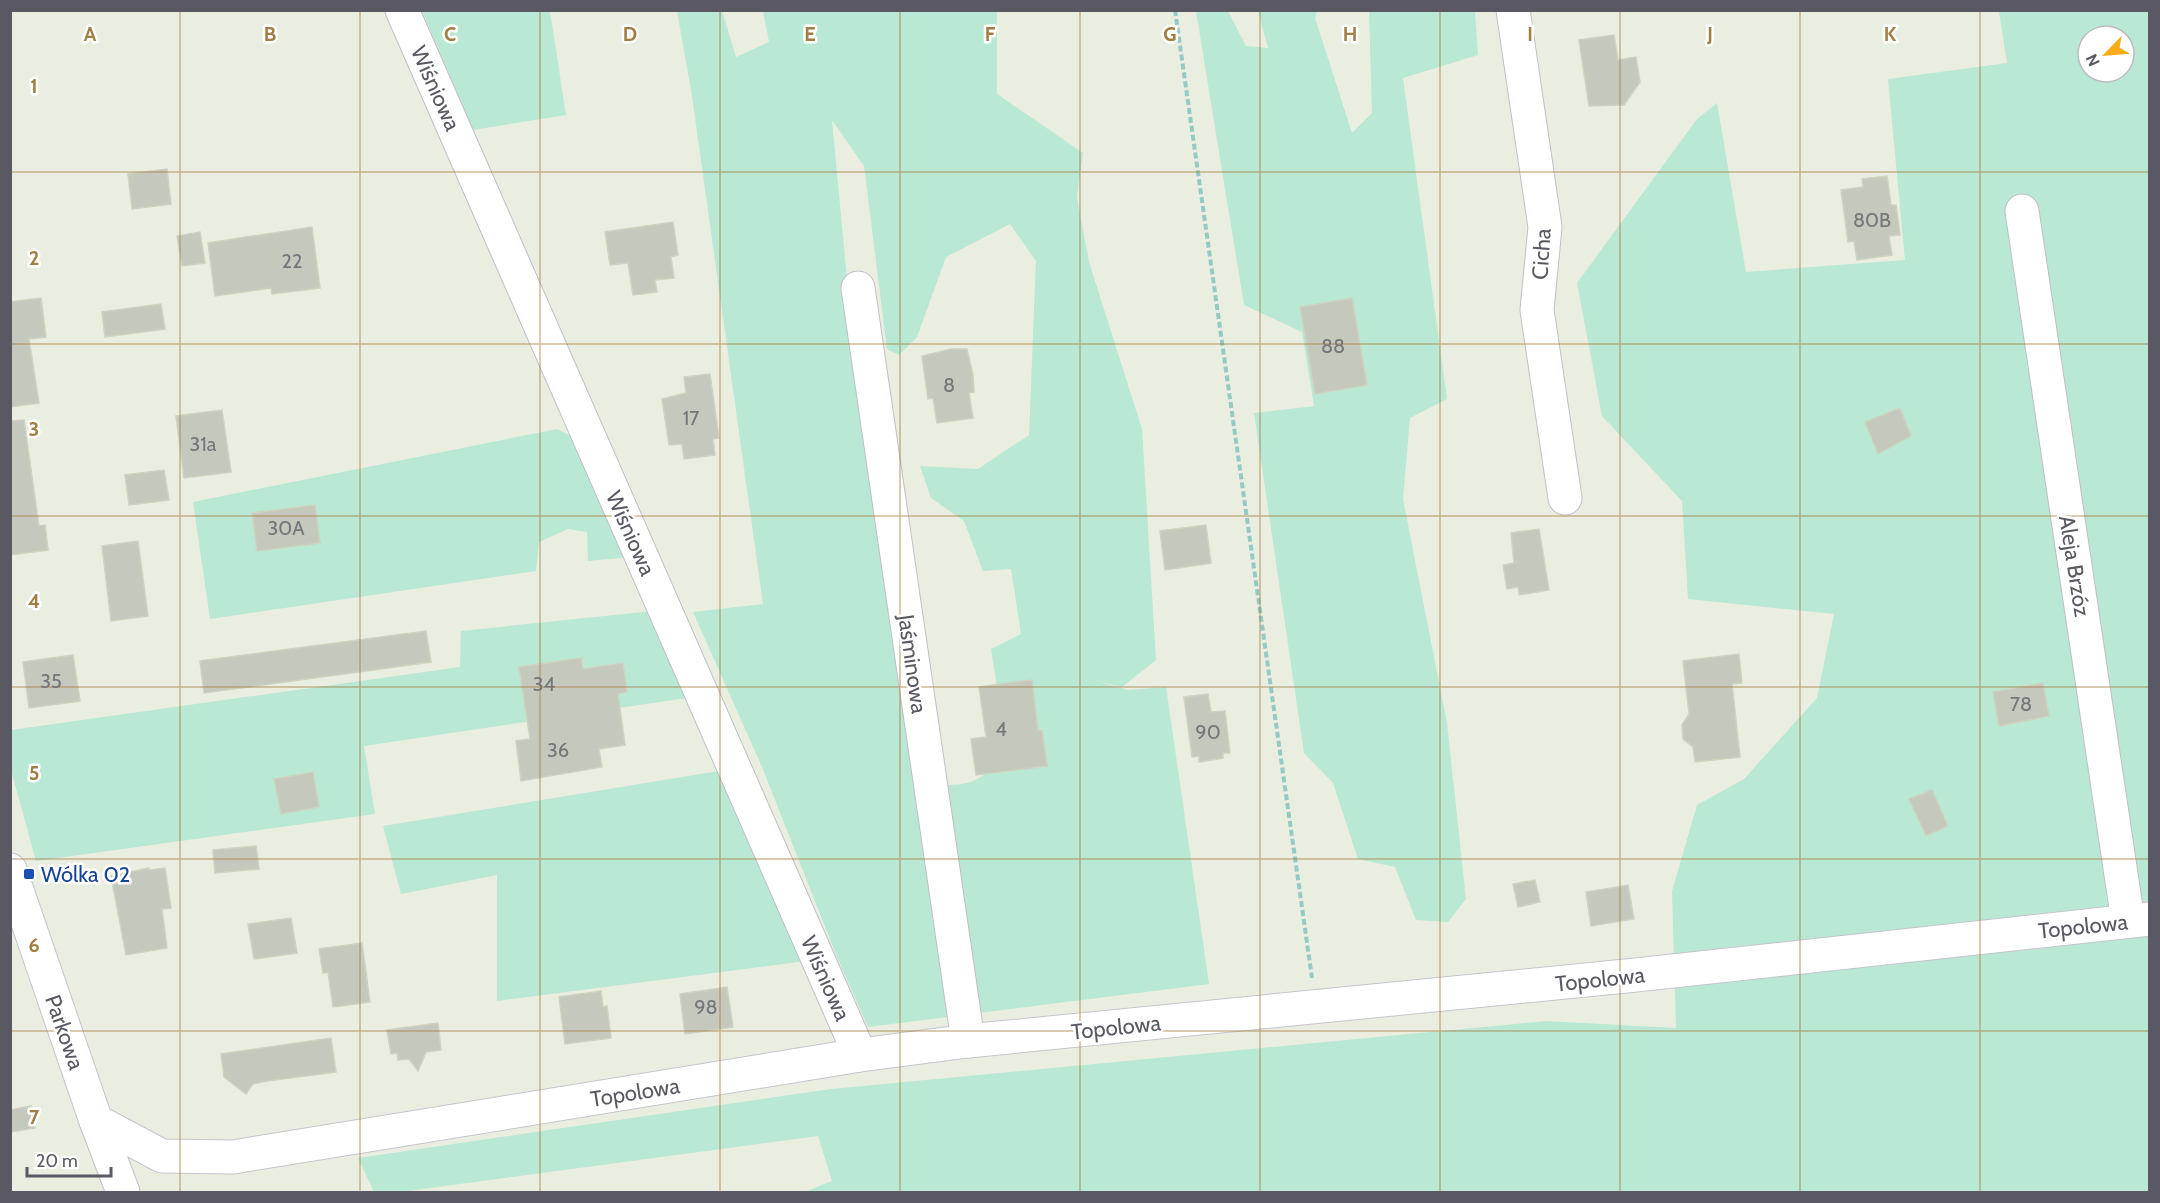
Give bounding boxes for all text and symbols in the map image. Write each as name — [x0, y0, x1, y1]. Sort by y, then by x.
text: A — [84, 22, 97, 46]
text: B — [264, 22, 276, 46]
text: C — [444, 22, 456, 46]
text: D — [623, 22, 637, 46]
text: E — [804, 22, 816, 46]
text: F — [985, 22, 996, 46]
text: G — [1163, 22, 1177, 46]
text: H — [1343, 22, 1357, 46]
text: I — [1527, 22, 1533, 46]
text: J — [1706, 22, 1713, 46]
text: K — [1884, 22, 1897, 46]
north arrow — [2076, 24, 2136, 84]
street label: Wiśniowa — [405, 42, 466, 135]
text: N — [2082, 51, 2104, 69]
text: 1 — [30, 74, 38, 98]
house number: 80B — [1853, 208, 1891, 232]
street label: Cicha — [1526, 227, 1557, 281]
text: 2 — [29, 246, 39, 270]
house number: 22 — [282, 249, 302, 273]
house number: 88 — [1321, 334, 1345, 358]
house number: 8 — [943, 373, 955, 397]
house number: 17 — [683, 406, 699, 430]
text: 3 — [29, 417, 39, 441]
house number: 31a — [190, 432, 217, 456]
street label: Wiśniowa — [600, 487, 661, 580]
street label: Aleja Brzóz — [2053, 513, 2096, 619]
house number: 30A — [268, 516, 305, 540]
text: 4 — [28, 589, 40, 613]
street label: Jaśminowa — [892, 612, 933, 716]
house number: 35 — [40, 669, 62, 693]
house number: 34 — [533, 672, 556, 696]
house number: 78 — [2010, 692, 2032, 716]
house number: 4 — [995, 717, 1007, 741]
house number: 90 — [1195, 720, 1221, 744]
house number: 36 — [547, 738, 569, 762]
text: 5 — [29, 761, 39, 785]
place label: Wólka 02 — [41, 861, 130, 888]
marker: Wólka 02 — [22, 867, 36, 881]
street label: Topolowa — [2037, 908, 2130, 945]
street label: Wiśniowa — [795, 932, 856, 1025]
text: 6 — [28, 933, 40, 957]
street label: Topolowa — [1554, 961, 1647, 998]
street label: Parkowa — [39, 991, 90, 1074]
house number: 98 — [694, 995, 718, 1019]
street label: Topolowa — [1070, 1009, 1163, 1046]
street label: Topolowa — [589, 1072, 682, 1113]
text: 7 — [29, 1105, 40, 1129]
scale bar — [27, 1140, 111, 1178]
text: 20 m — [36, 1150, 78, 1172]

